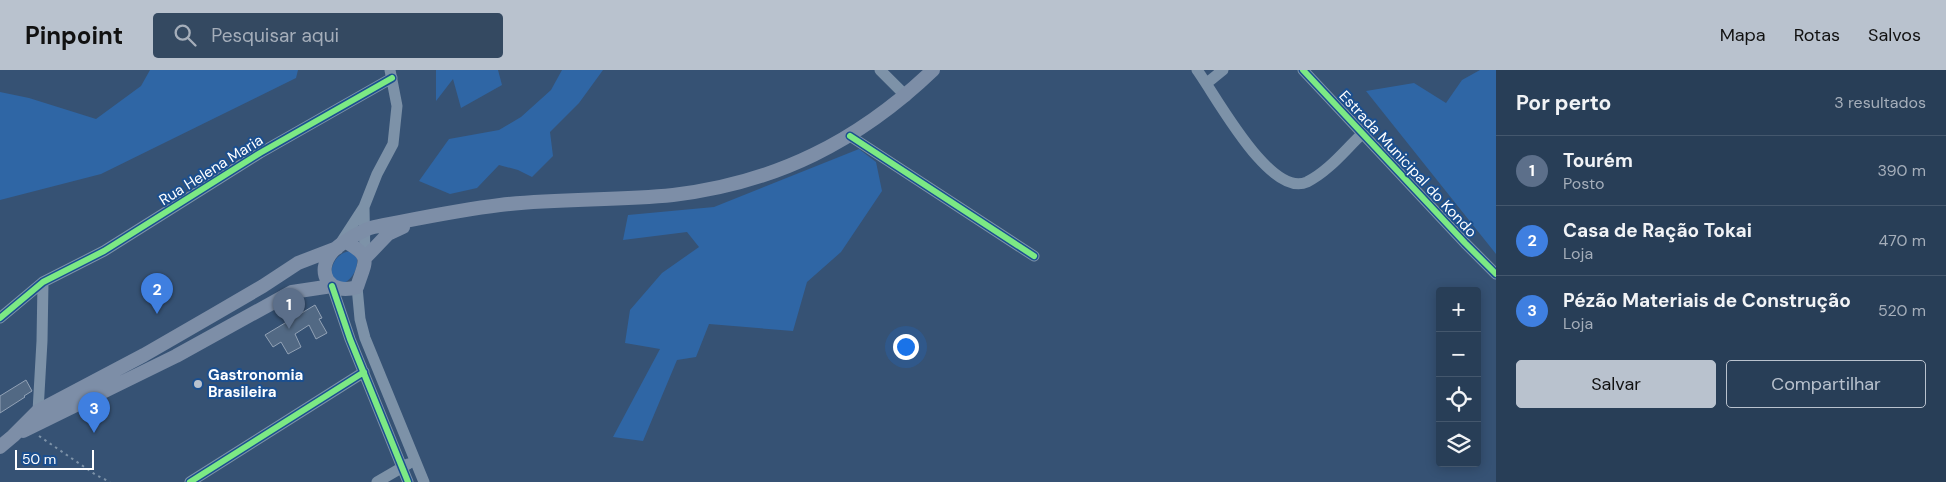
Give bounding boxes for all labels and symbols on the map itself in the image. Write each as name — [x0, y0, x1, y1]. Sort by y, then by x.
street label: Estrada Municipal do Kondo — [1335, 86, 1481, 242]
street label: Rua Helena Maria — [155, 130, 267, 210]
pin: 2 — [141, 273, 173, 314]
pin: 1 — [273, 288, 305, 329]
your location — [893, 334, 919, 360]
place label: Gastronomia Brasileira — [208, 365, 303, 402]
marker: Gastronomia Brasileira — [192, 378, 204, 390]
pin: 3 — [78, 392, 110, 433]
scale bar — [15, 447, 94, 470]

